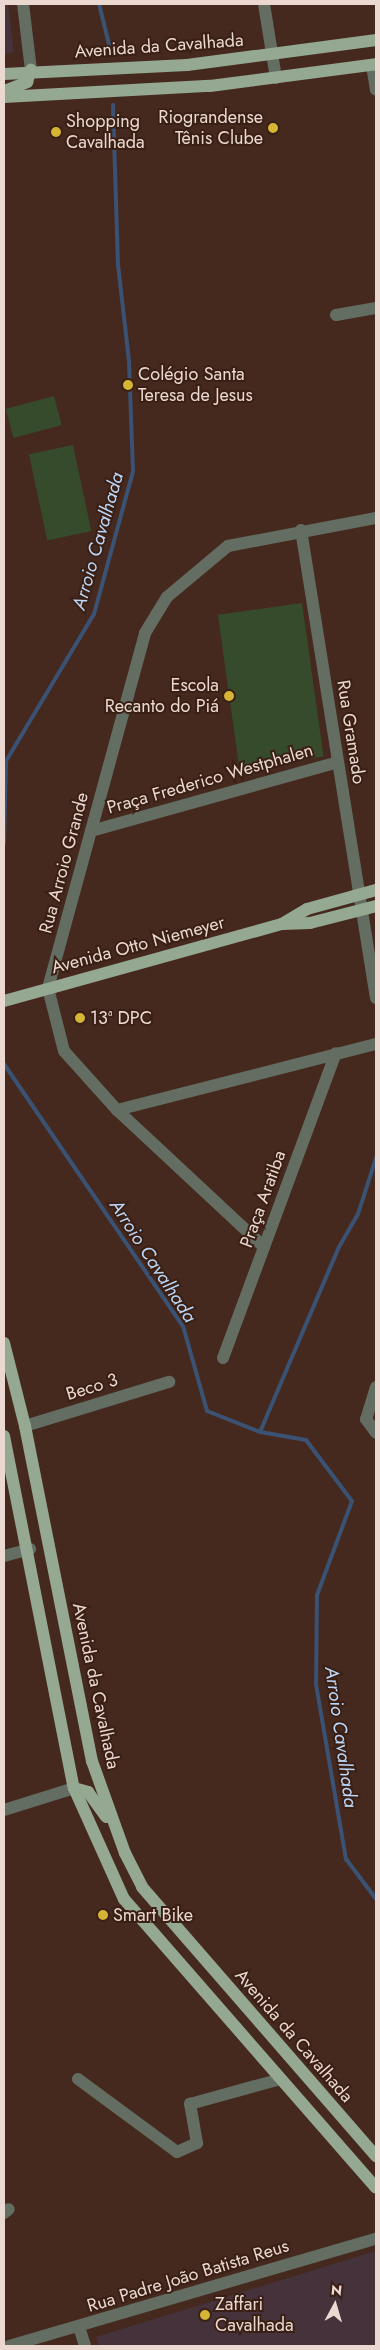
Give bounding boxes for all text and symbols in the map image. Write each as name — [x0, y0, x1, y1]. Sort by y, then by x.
street label: Avenida da Cavalhada — [74, 29, 244, 63]
place label: Riograndense Tênis Clube — [158, 107, 263, 150]
place label: Shopping Cavalhada — [66, 111, 145, 154]
marker: Riograndense Tênis Clube — [267, 122, 279, 134]
marker: Shopping Cavalhada — [50, 126, 62, 138]
place label: Colégio Santa Teresa de Jesus — [138, 364, 253, 406]
marker: Colégio Santa Teresa de Jesus — [122, 379, 134, 391]
water label: Arroio Cavalhada — [67, 469, 129, 613]
place label: Escola Recanto do Piá — [105, 675, 219, 718]
street label: Rua Gramado — [332, 678, 370, 786]
marker: Escola Recanto do Piá — [223, 690, 235, 702]
street label: Praça Frederico Westphalen — [104, 739, 316, 819]
street label: Rua Arroio Grande — [35, 790, 93, 936]
street label: Avenida Otto Niemeyer — [49, 911, 227, 979]
place label: 13ª DPC — [90, 1007, 152, 1029]
marker: 13ª DPC — [74, 1012, 86, 1024]
street label: Praça Aratiba — [235, 1148, 291, 1250]
water label: Arroio Cavalhada — [105, 1195, 201, 1327]
street label: Beco 3 — [64, 1369, 120, 1405]
street label: Avenida da Cavalhada — [68, 1601, 124, 1771]
water label: Arroio Cavalhada — [320, 1665, 362, 1809]
place label: Smart Bike — [113, 1904, 193, 1926]
marker: Smart Bike — [97, 1909, 109, 1921]
street label: Avenida da Cavalhada — [230, 1965, 358, 2107]
street label: Rua Padre João Batista Reus — [84, 2235, 292, 2317]
north arrow — [310, 2280, 360, 2330]
text: N — [330, 2280, 343, 2301]
place label: Zaffari Cavalhada — [215, 2294, 294, 2336]
marker: Zaffari Cavalhada — [199, 2309, 211, 2321]

